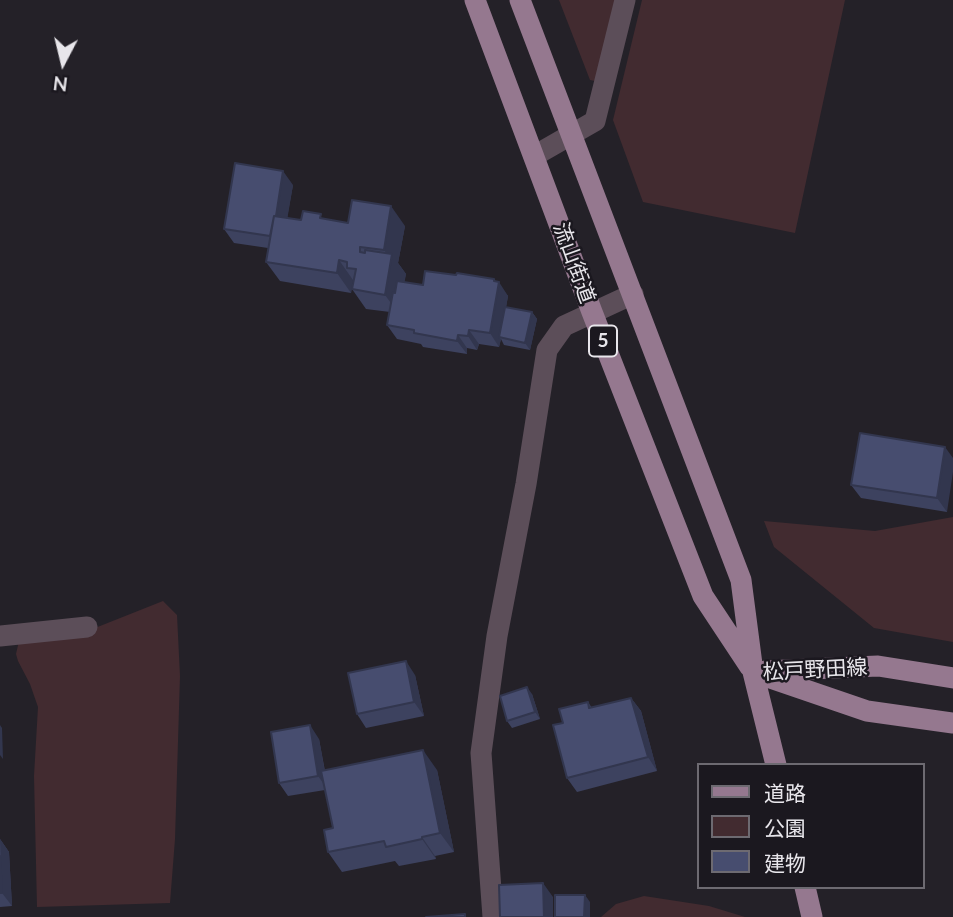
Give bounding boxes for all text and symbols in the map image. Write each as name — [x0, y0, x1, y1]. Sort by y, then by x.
north arrow — [28, 28, 98, 98]
text: N — [52, 72, 69, 97]
street label: 流山街道 — [548, 219, 600, 307]
road number: 5 — [589, 326, 617, 356]
street label: 松戸野田線 — [762, 655, 868, 685]
legend — [698, 763, 925, 889]
text: 道路 — [764, 780, 806, 805]
text: 公園 — [764, 815, 806, 840]
text: 建物 — [764, 850, 806, 875]

